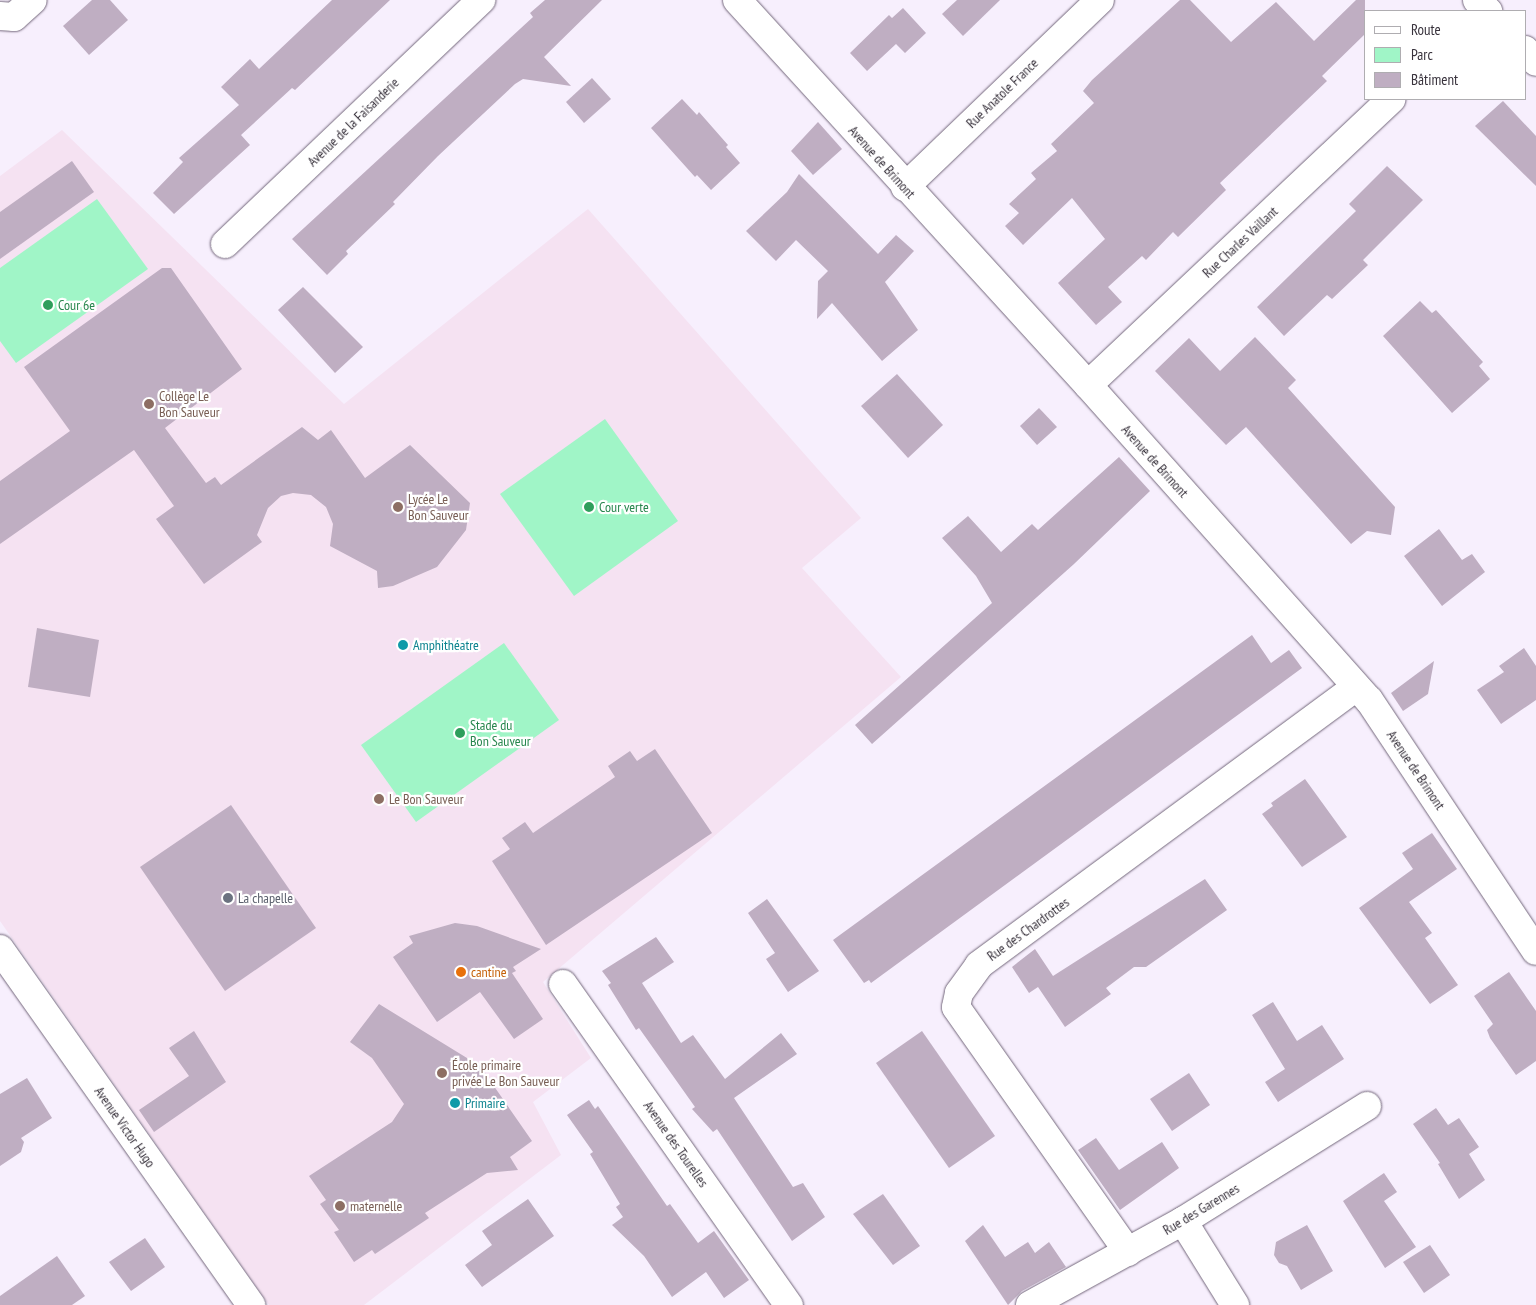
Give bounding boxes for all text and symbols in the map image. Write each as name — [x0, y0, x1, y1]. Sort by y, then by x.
legend — [1364, 10, 1526, 100]
text: Route — [1411, 20, 1441, 39]
text: Parc — [1411, 45, 1433, 64]
street label: Rue Anatole France — [962, 54, 1042, 132]
text: Bâtiment — [1411, 70, 1458, 89]
street label: Avenue de la Faisanderie — [304, 74, 402, 170]
street label: Avenue de Brimont — [845, 122, 919, 202]
street label: Rue Charles Vaillant — [1199, 203, 1281, 281]
place label: Cour 6e — [58, 297, 95, 313]
marker: Cour 6e — [42, 299, 54, 311]
place label: Collège Le Bon Sauveur — [159, 388, 220, 421]
marker: Collège Le Bon Sauveur — [143, 398, 155, 410]
street label: Avenue de Brimont — [1118, 421, 1192, 501]
place label: Lycée Le Bon Sauveur — [408, 491, 469, 524]
place label: Cour verte — [599, 499, 649, 515]
marker: Lycée Le Bon Sauveur — [392, 501, 404, 513]
marker: Cour verte — [583, 501, 595, 513]
place label: Amphithéatre — [413, 637, 479, 653]
marker: Amphithéatre — [397, 639, 409, 651]
place label: Stade du Bon Sauveur — [470, 717, 531, 750]
marker: Stade du Bon Sauveur — [454, 727, 466, 739]
street label: Avenue de Brimont — [1383, 727, 1449, 813]
place label: Le Bon Sauveur — [389, 791, 463, 807]
marker: Le Bon Sauveur — [373, 793, 385, 805]
place label: La chapelle — [238, 890, 293, 906]
marker: La chapelle — [222, 892, 234, 904]
street label: Rue des Chardrottes — [984, 894, 1072, 964]
place label: cantine — [471, 964, 507, 980]
marker: cantine — [455, 966, 467, 978]
place label: École primaire privée Le Bon Sauveur — [452, 1057, 559, 1090]
marker: École primaire privée Le Bon Sauveur — [436, 1067, 448, 1079]
street label: Avenue Victor Hugo — [91, 1083, 159, 1171]
place label: Primaire — [465, 1095, 505, 1111]
marker: Primaire — [449, 1097, 461, 1109]
street label: Avenue des Tourelles — [640, 1098, 712, 1190]
street label: Rue des Garennes — [1160, 1180, 1242, 1238]
place label: maternelle — [350, 1198, 402, 1214]
marker: maternelle — [334, 1200, 346, 1212]

